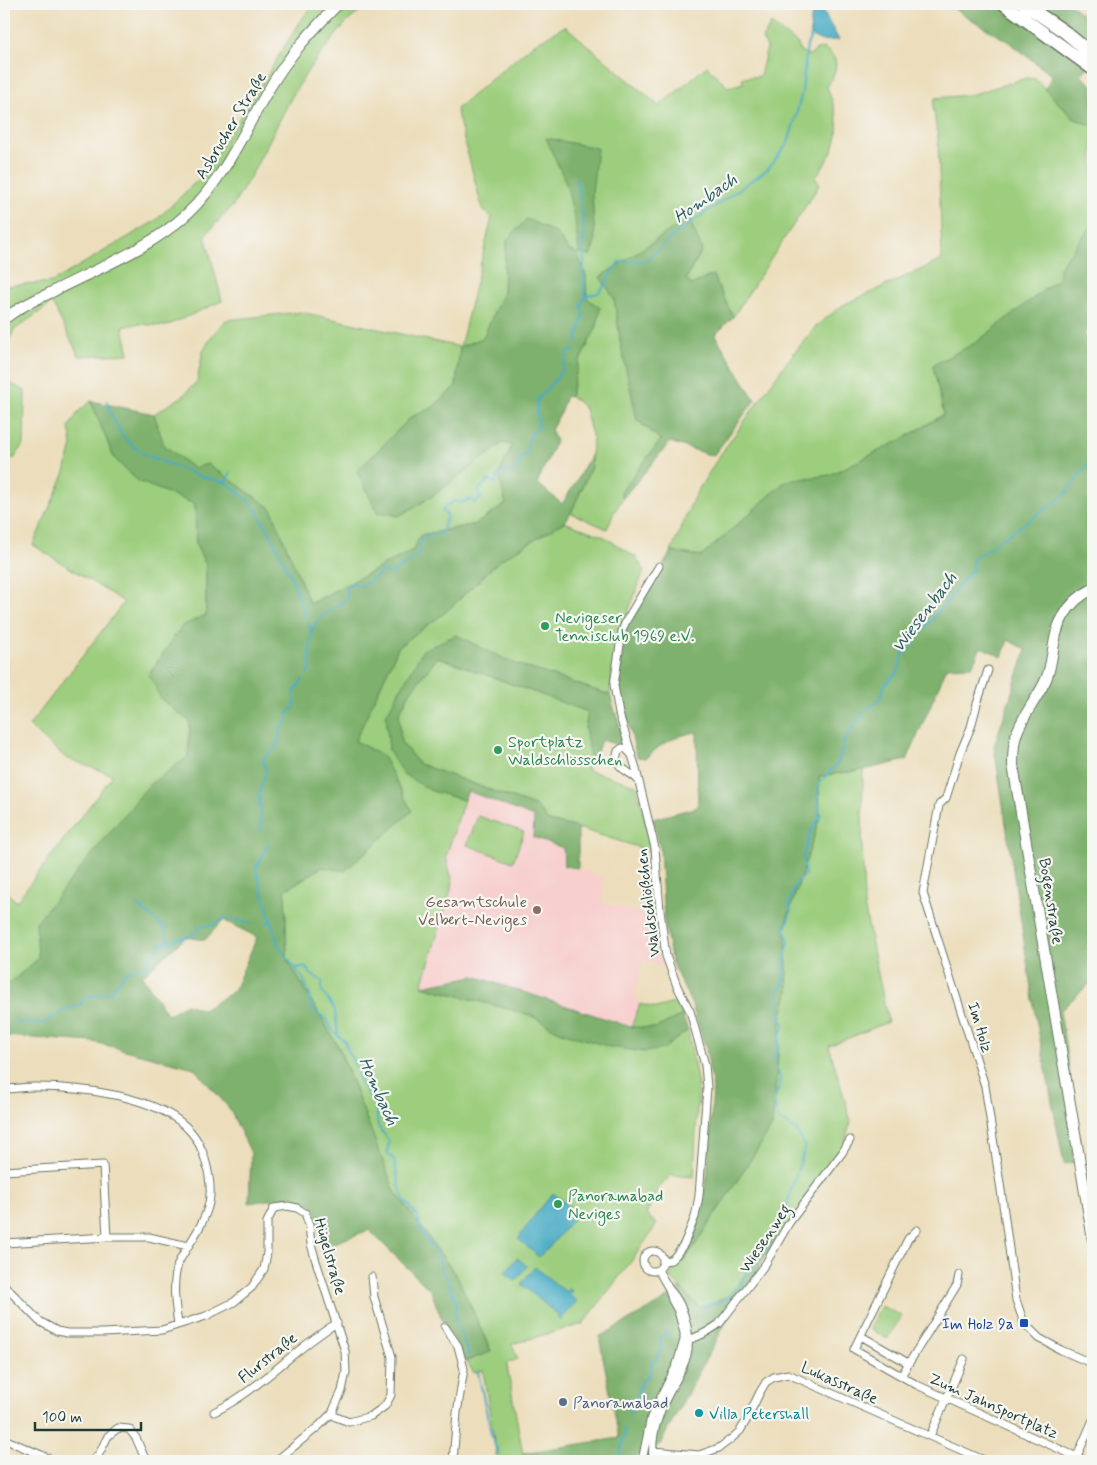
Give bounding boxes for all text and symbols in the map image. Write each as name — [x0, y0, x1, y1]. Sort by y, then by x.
street label: Asbrucher Straße — [191, 68, 272, 183]
water label: Hombach — [669, 168, 743, 230]
water label: Wiesenbach — [887, 567, 963, 658]
place label: Nevigeser Tennisclub 1969 e.V. — [555, 608, 694, 647]
marker: Nevigeser Tennisclub 1969 e.V. — [539, 620, 551, 632]
place label: Sportplatz Waldschlösschen — [508, 732, 622, 771]
marker: Sportplatz Waldschlösschen — [492, 744, 504, 756]
street label: Waldschlößchen — [631, 847, 666, 958]
street label: Bogenstraße — [1032, 857, 1068, 946]
place label: Gesamtschule Velbert-Neviges — [418, 892, 527, 932]
marker: Gesamtschule Velbert-Neviges — [531, 904, 543, 916]
street label: Im Holz — [962, 1000, 997, 1055]
water label: Hombach — [352, 1053, 404, 1130]
place label: Panoramabad Neviges — [568, 1186, 663, 1226]
marker: Panoramabad Neviges — [552, 1198, 564, 1210]
street label: Wiesenweg — [734, 1200, 797, 1278]
street label: Hügelstraße — [309, 1216, 351, 1297]
place label: Im Holz 9a — [942, 1314, 1014, 1335]
marker: Im Holz 9a — [1018, 1317, 1030, 1329]
street label: Flurstraße — [234, 1328, 302, 1388]
street label: Lukasstraße — [797, 1357, 881, 1410]
street label: Zum Jahnsportplatz — [925, 1368, 1061, 1444]
place label: Panoramabad — [573, 1393, 668, 1414]
marker: Panoramabad — [557, 1396, 569, 1408]
scale bar — [35, 1400, 141, 1432]
place label: Villa Petershall — [709, 1404, 809, 1425]
marker: Villa Petershall — [693, 1407, 705, 1419]
text: 100 m — [42, 1408, 82, 1428]

